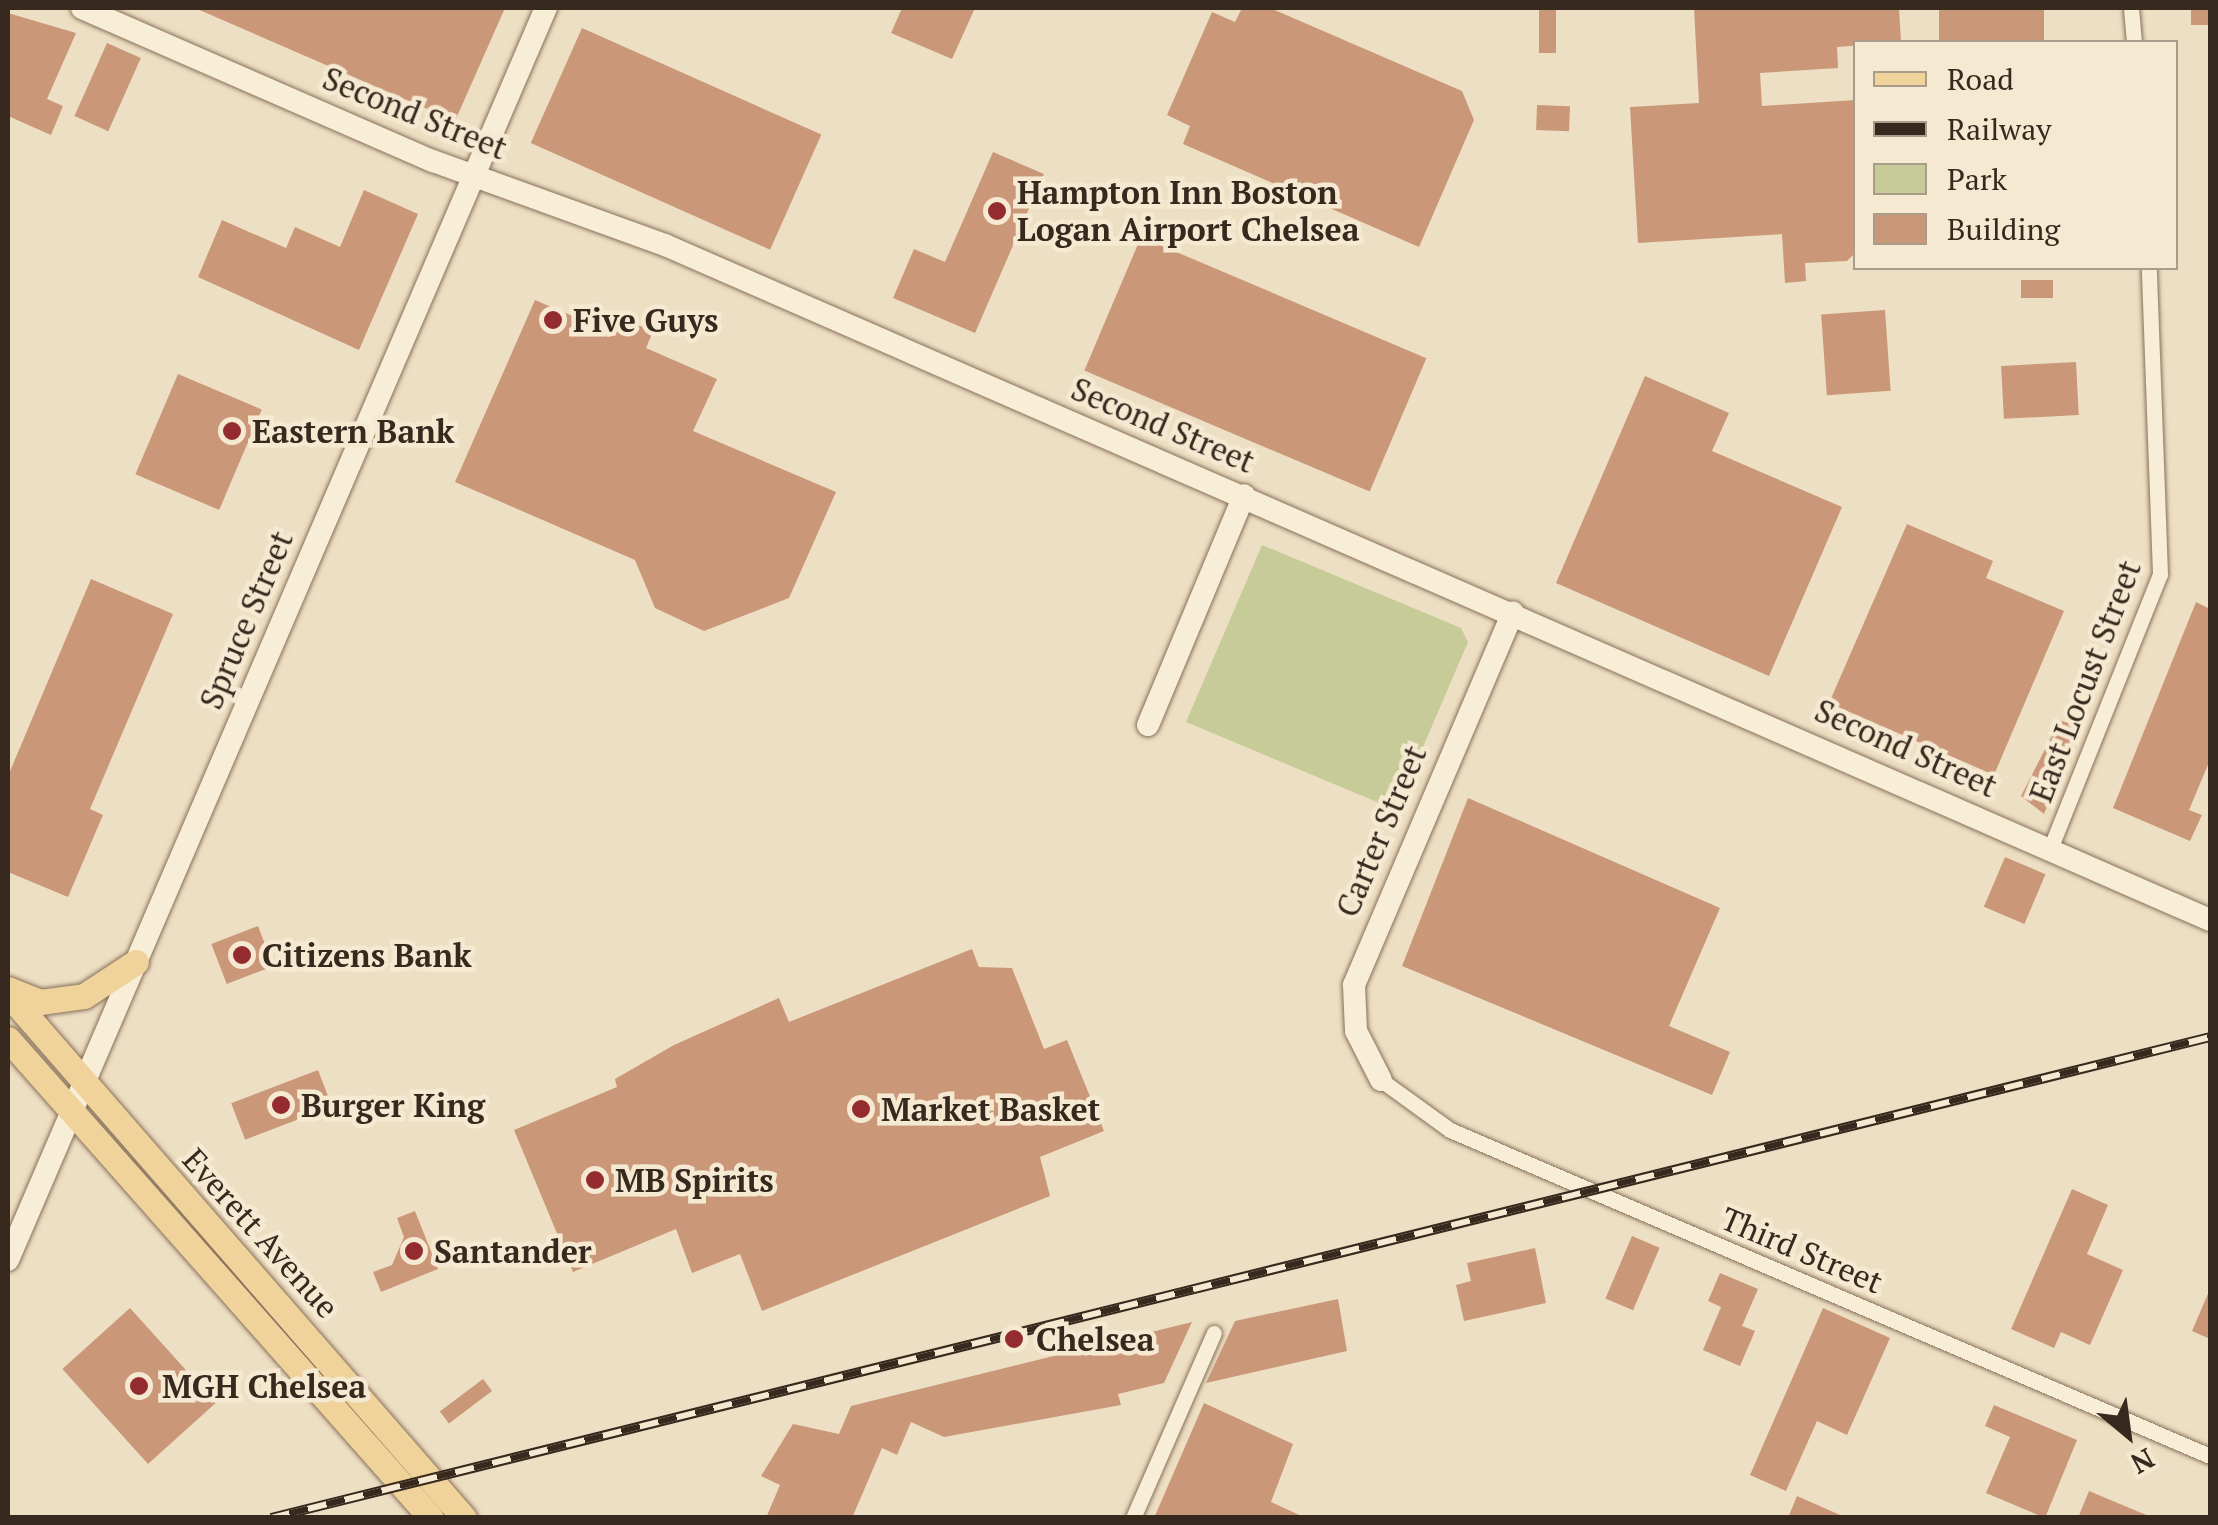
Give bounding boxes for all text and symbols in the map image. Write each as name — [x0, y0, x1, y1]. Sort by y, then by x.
legend — [1853, 40, 2178, 270]
street label: Second Street — [317, 59, 513, 167]
text: Road — [1947, 59, 2014, 99]
text: Railway — [1947, 109, 2051, 149]
text: Park — [1947, 159, 2007, 199]
place label: Hampton Inn Boston Logan Airport Chelsea — [1017, 174, 1360, 249]
marker: Hampton Inn Boston Logan Airport Chelsea — [986, 200, 1008, 222]
text: Building — [1947, 209, 2060, 249]
place label: Five Guys — [573, 301, 719, 339]
marker: Five Guys — [542, 309, 564, 331]
street label: Second Street — [1066, 369, 1260, 481]
place label: Eastern Bank — [252, 412, 454, 450]
marker: Eastern Bank — [221, 420, 243, 442]
street label: Spruce Street — [191, 525, 301, 715]
street label: East Locust Street — [2021, 555, 2149, 807]
street label: Second Street — [1809, 691, 2003, 805]
street label: Carter Street — [1328, 740, 1434, 922]
place label: Citizens Bank — [262, 936, 472, 974]
marker: Citizens Bank — [231, 944, 253, 966]
place label: Burger King — [301, 1086, 485, 1124]
place label: Market Basket — [881, 1090, 1100, 1128]
marker: Burger King — [270, 1094, 292, 1116]
marker: Market Basket — [850, 1098, 872, 1120]
street label: Everett Avenue — [175, 1140, 347, 1326]
place label: MB Spirits — [615, 1161, 774, 1199]
marker: MB Spirits — [584, 1169, 606, 1191]
street label: Third Street — [1716, 1199, 1888, 1301]
place label: Santander — [434, 1232, 592, 1270]
marker: Santander — [403, 1240, 425, 1262]
place label: Chelsea — [1036, 1320, 1155, 1358]
marker: Chelsea — [1001, 1326, 1027, 1352]
place label: MGH Chelsea — [162, 1367, 366, 1405]
marker: MGH Chelsea — [126, 1373, 152, 1399]
north arrow — [2078, 1385, 2178, 1485]
text: N — [2125, 1440, 2161, 1483]

